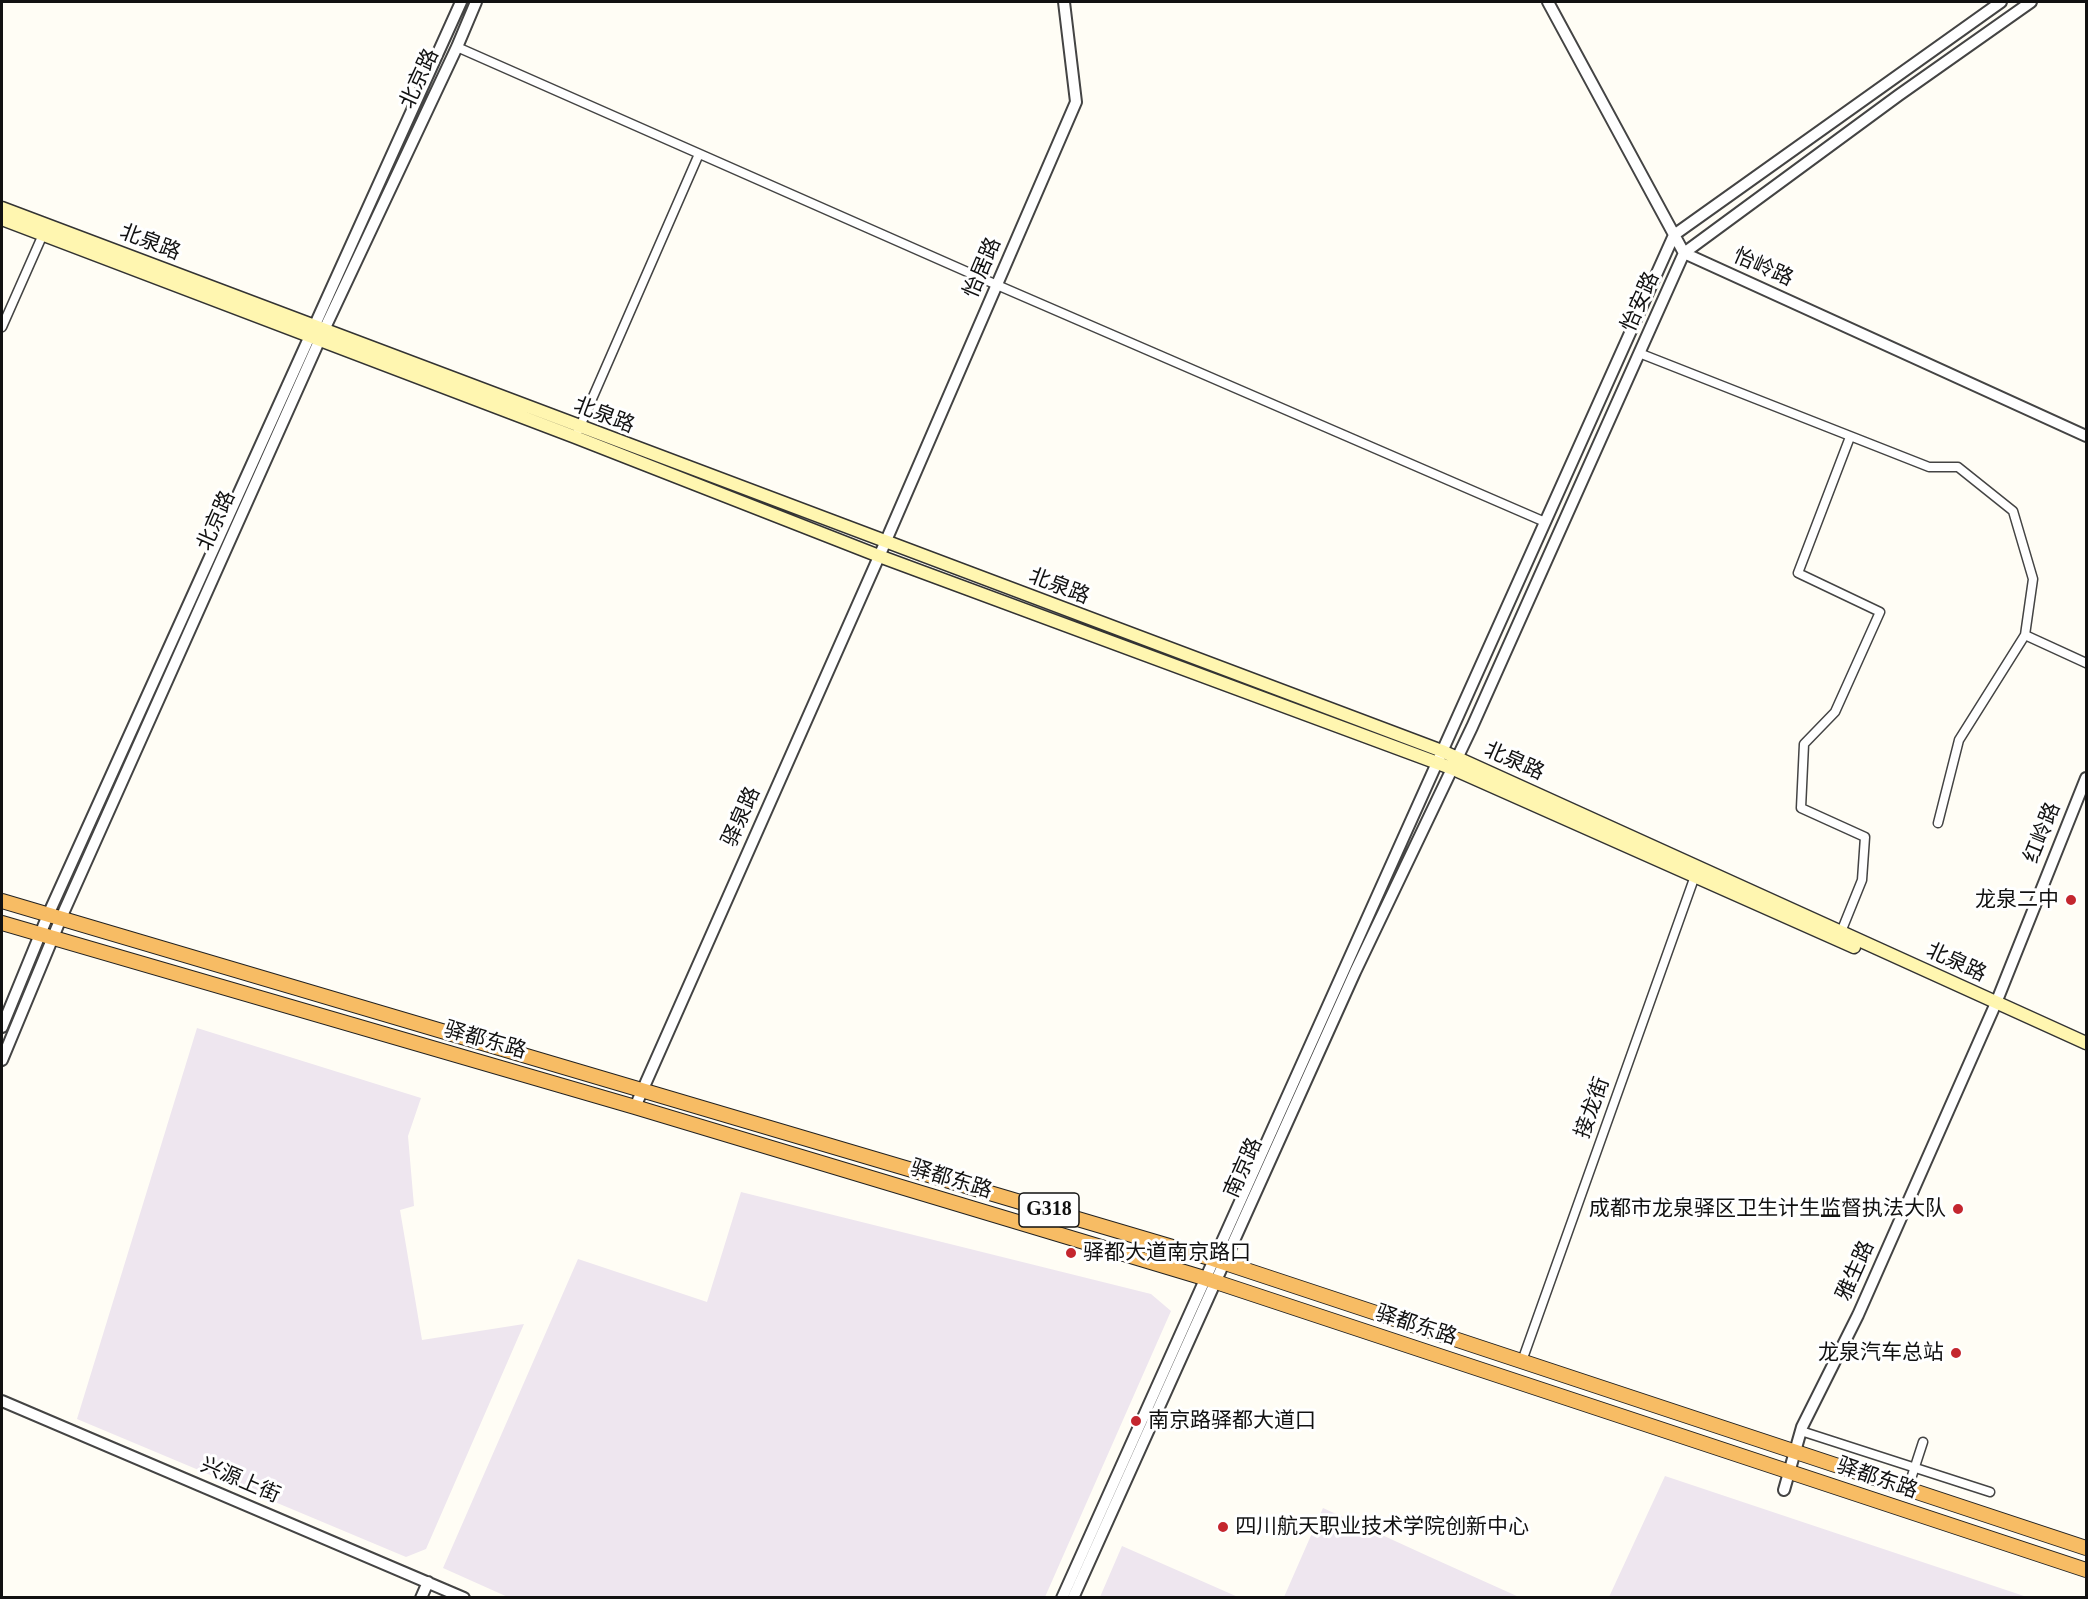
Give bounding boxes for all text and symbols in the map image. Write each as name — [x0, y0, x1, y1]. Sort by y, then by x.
street label: 北京路 — [395, 45, 445, 113]
street label: 北泉路 — [116, 220, 184, 266]
street label: 怡居路 — [959, 234, 1007, 302]
street label: 怡岭路 — [1729, 244, 1797, 292]
street label: 怡安路 — [1617, 268, 1665, 336]
street label: 北泉路 — [570, 393, 638, 439]
street label: 北京路 — [193, 487, 241, 555]
street label: 北泉路 — [1025, 564, 1093, 610]
street label: 北泉路 — [1480, 738, 1548, 786]
street label: 驿泉路 — [718, 783, 766, 851]
street label: 红岭路 — [2020, 799, 2066, 867]
place label: 龙泉二中 — [1975, 887, 2059, 913]
marker: 龙泉二中 — [2064, 893, 2078, 907]
street label: 北泉路 — [1922, 938, 1990, 988]
street label: 驿都东路 — [441, 1017, 529, 1065]
street label: 接龙街 — [1570, 1074, 1616, 1142]
street label: 南京路 — [1220, 1134, 1268, 1202]
street label: 驿都东路 — [907, 1156, 995, 1204]
road number: G318 — [1019, 1193, 1079, 1227]
place label: 成都市龙泉驿区卫生计生监督执法大队 — [1589, 1196, 1946, 1222]
marker: 成都市龙泉驿区卫生计生监督执法大队 — [1951, 1202, 1965, 1216]
street label: 雅生路 — [1832, 1237, 1880, 1305]
place label: 驿都大道南京路口 — [1083, 1240, 1251, 1266]
marker: 驿都大道南京路口 — [1064, 1246, 1078, 1260]
street label: 驿都东路 — [1372, 1301, 1460, 1351]
place label: 龙泉汽车总站 — [1818, 1340, 1944, 1366]
marker: 龙泉汽车总站 — [1949, 1346, 1963, 1360]
place label: 南京路驿都大道口 — [1148, 1408, 1316, 1434]
marker: 南京路驿都大道口 — [1129, 1414, 1143, 1428]
street label: 兴源上街 — [196, 1453, 284, 1509]
street label: 驿都东路 — [1833, 1453, 1921, 1505]
place label: 四川航天职业技术学院创新中心 — [1235, 1514, 1529, 1540]
marker: 四川航天职业技术学院创新中心 — [1216, 1520, 1230, 1534]

